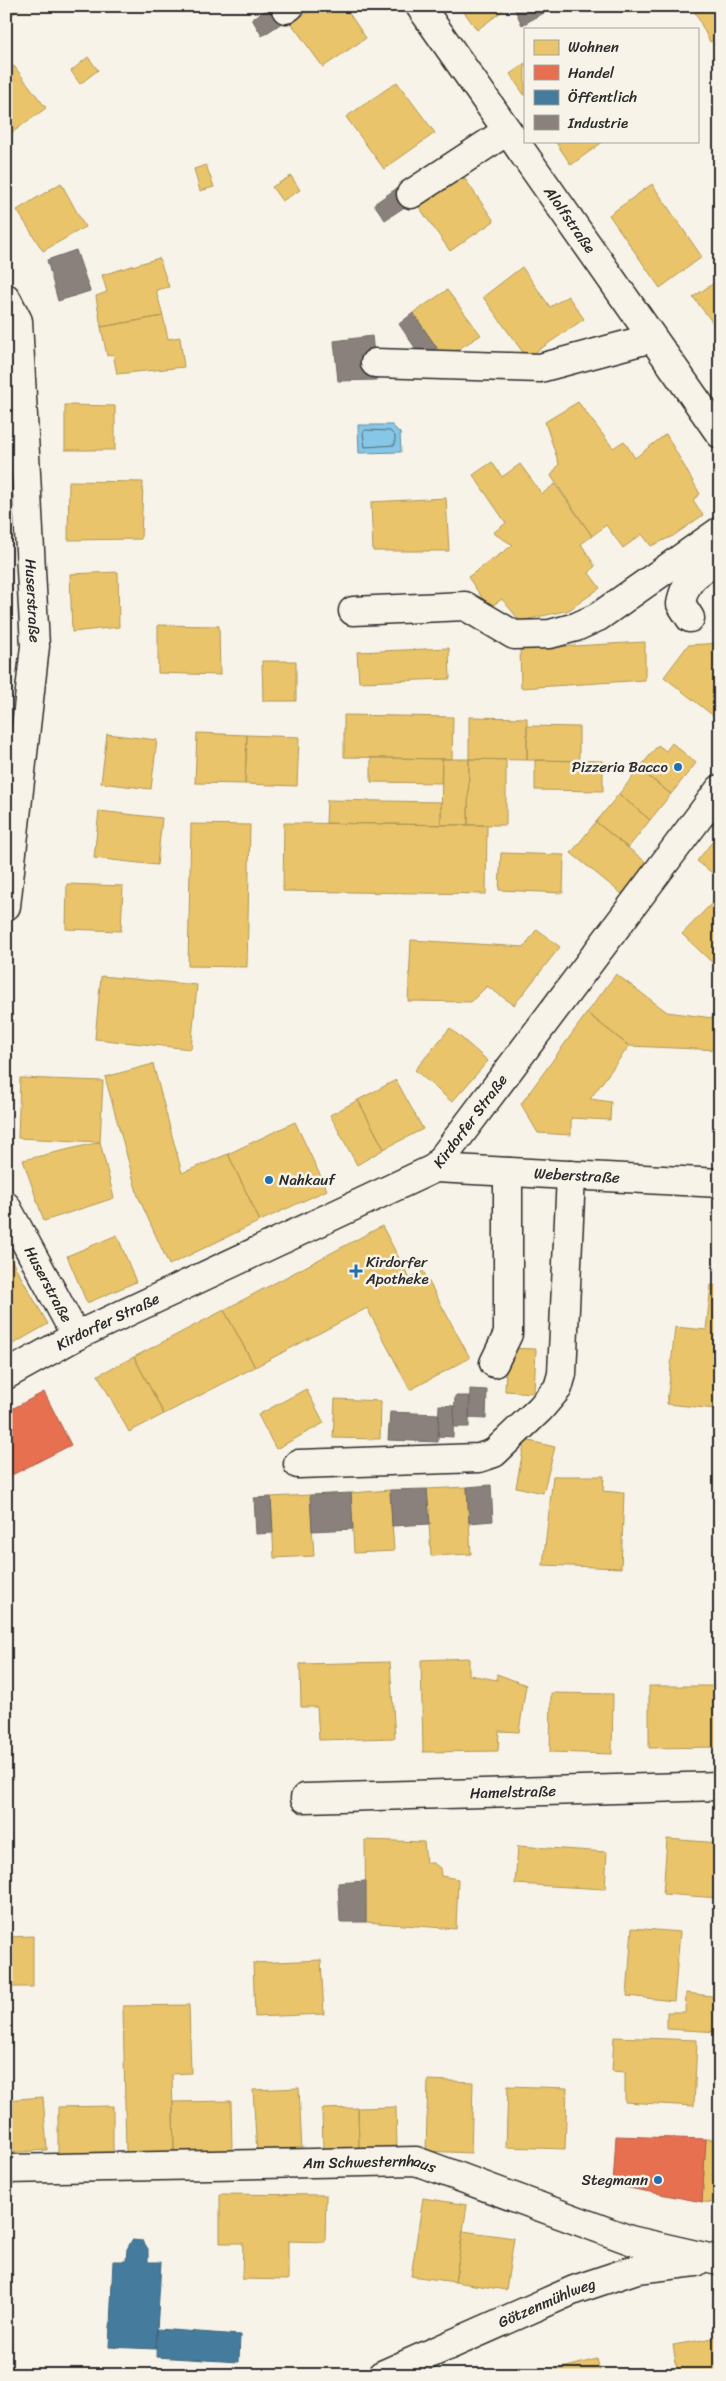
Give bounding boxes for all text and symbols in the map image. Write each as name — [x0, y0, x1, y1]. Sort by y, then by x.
legend — [524, 28, 698, 142]
text: Wohnen — [568, 34, 619, 60]
text: Handel — [568, 60, 615, 86]
text: Öffentlich — [568, 84, 637, 110]
text: Industrie — [567, 110, 628, 136]
street label: Alolfstraße — [536, 180, 603, 259]
street label: Huserstraße — [17, 558, 48, 644]
place label: Pizzeria Bacco — [572, 754, 669, 780]
marker: Pizzeria Bacco — [672, 761, 684, 773]
street label: Kirdorfer Straße — [426, 1068, 514, 1174]
street label: Weberstraße — [533, 1160, 621, 1191]
place label: Nahkauf — [279, 1167, 336, 1193]
marker: Nahkauf — [263, 1174, 275, 1186]
street label: Huserstraße — [17, 1241, 80, 1328]
place label: Kirdorfer Apotheke — [365, 1249, 429, 1292]
marker: Kirdorfer Apotheke — [350, 1265, 362, 1277]
street label: Kirdorfer Straße — [51, 1286, 164, 1358]
street label: Hamelstraße — [469, 1778, 557, 1806]
street label: Am Schwesternhaus — [302, 2148, 440, 2180]
place label: Stegmann — [582, 2167, 648, 2193]
marker: Stegmann — [652, 2174, 664, 2186]
street label: Götzenmühlweg — [494, 2271, 599, 2335]

